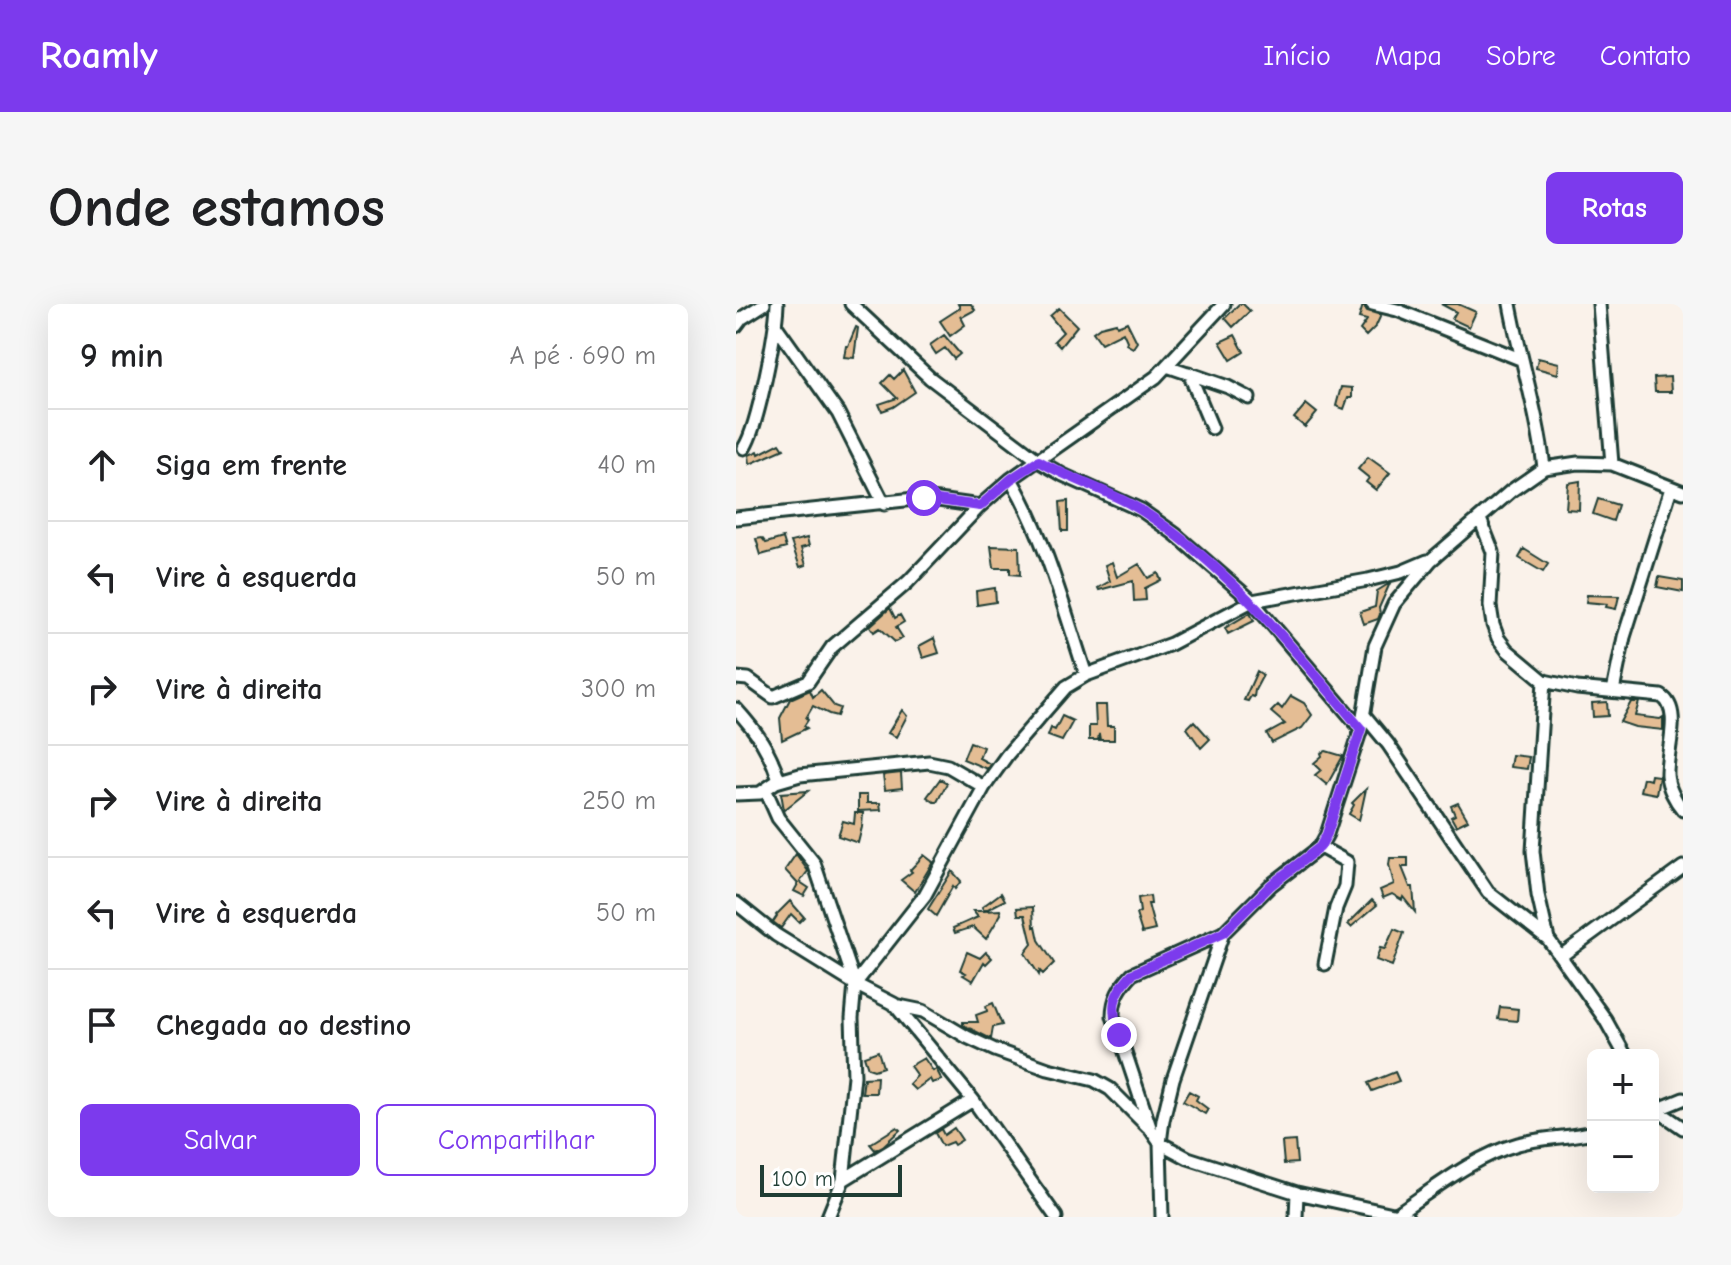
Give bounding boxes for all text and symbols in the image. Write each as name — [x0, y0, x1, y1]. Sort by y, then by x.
text: Roamly — [40, 34, 158, 78]
text: Início — [1263, 40, 1331, 72]
text: Mapa — [1375, 40, 1442, 72]
text: Sobre — [1486, 40, 1556, 72]
text: Contato — [1600, 40, 1691, 72]
button: Rotas — [1546, 172, 1683, 244]
text: Onde estamos — [48, 176, 385, 240]
text: 9 min — [80, 336, 164, 376]
text: A pé · 690 m — [510, 341, 656, 371]
icon: ahead — [80, 443, 124, 487]
text: Siga em frente — [156, 448, 347, 483]
text: 40 m — [597, 450, 656, 480]
route start — [906, 480, 942, 516]
icon: left — [80, 555, 124, 599]
text: Vire à esquerda — [156, 560, 357, 595]
text: 50 m — [596, 562, 656, 592]
icon: right — [80, 667, 124, 711]
text: Vire à direita — [156, 672, 322, 707]
text: 300 m — [581, 674, 656, 704]
icon: right — [80, 779, 124, 823]
text: Vire à direita — [156, 784, 322, 819]
text: 250 m — [582, 786, 656, 816]
icon: left — [80, 891, 124, 935]
text: Vire à esquerda — [156, 896, 357, 931]
text: 50 m — [596, 898, 656, 928]
icon: arrive — [80, 1003, 124, 1047]
text: Chegada ao destino — [156, 1008, 411, 1043]
route end — [1101, 1017, 1137, 1053]
map controls — [1587, 1049, 1659, 1193]
button: + — [1587, 1049, 1659, 1121]
button: Salvar — [80, 1104, 360, 1176]
button: Compartilhar — [376, 1104, 656, 1176]
button: − — [1587, 1121, 1659, 1193]
scale bar — [760, 1161, 902, 1197]
text: 100 m — [772, 1166, 833, 1192]

